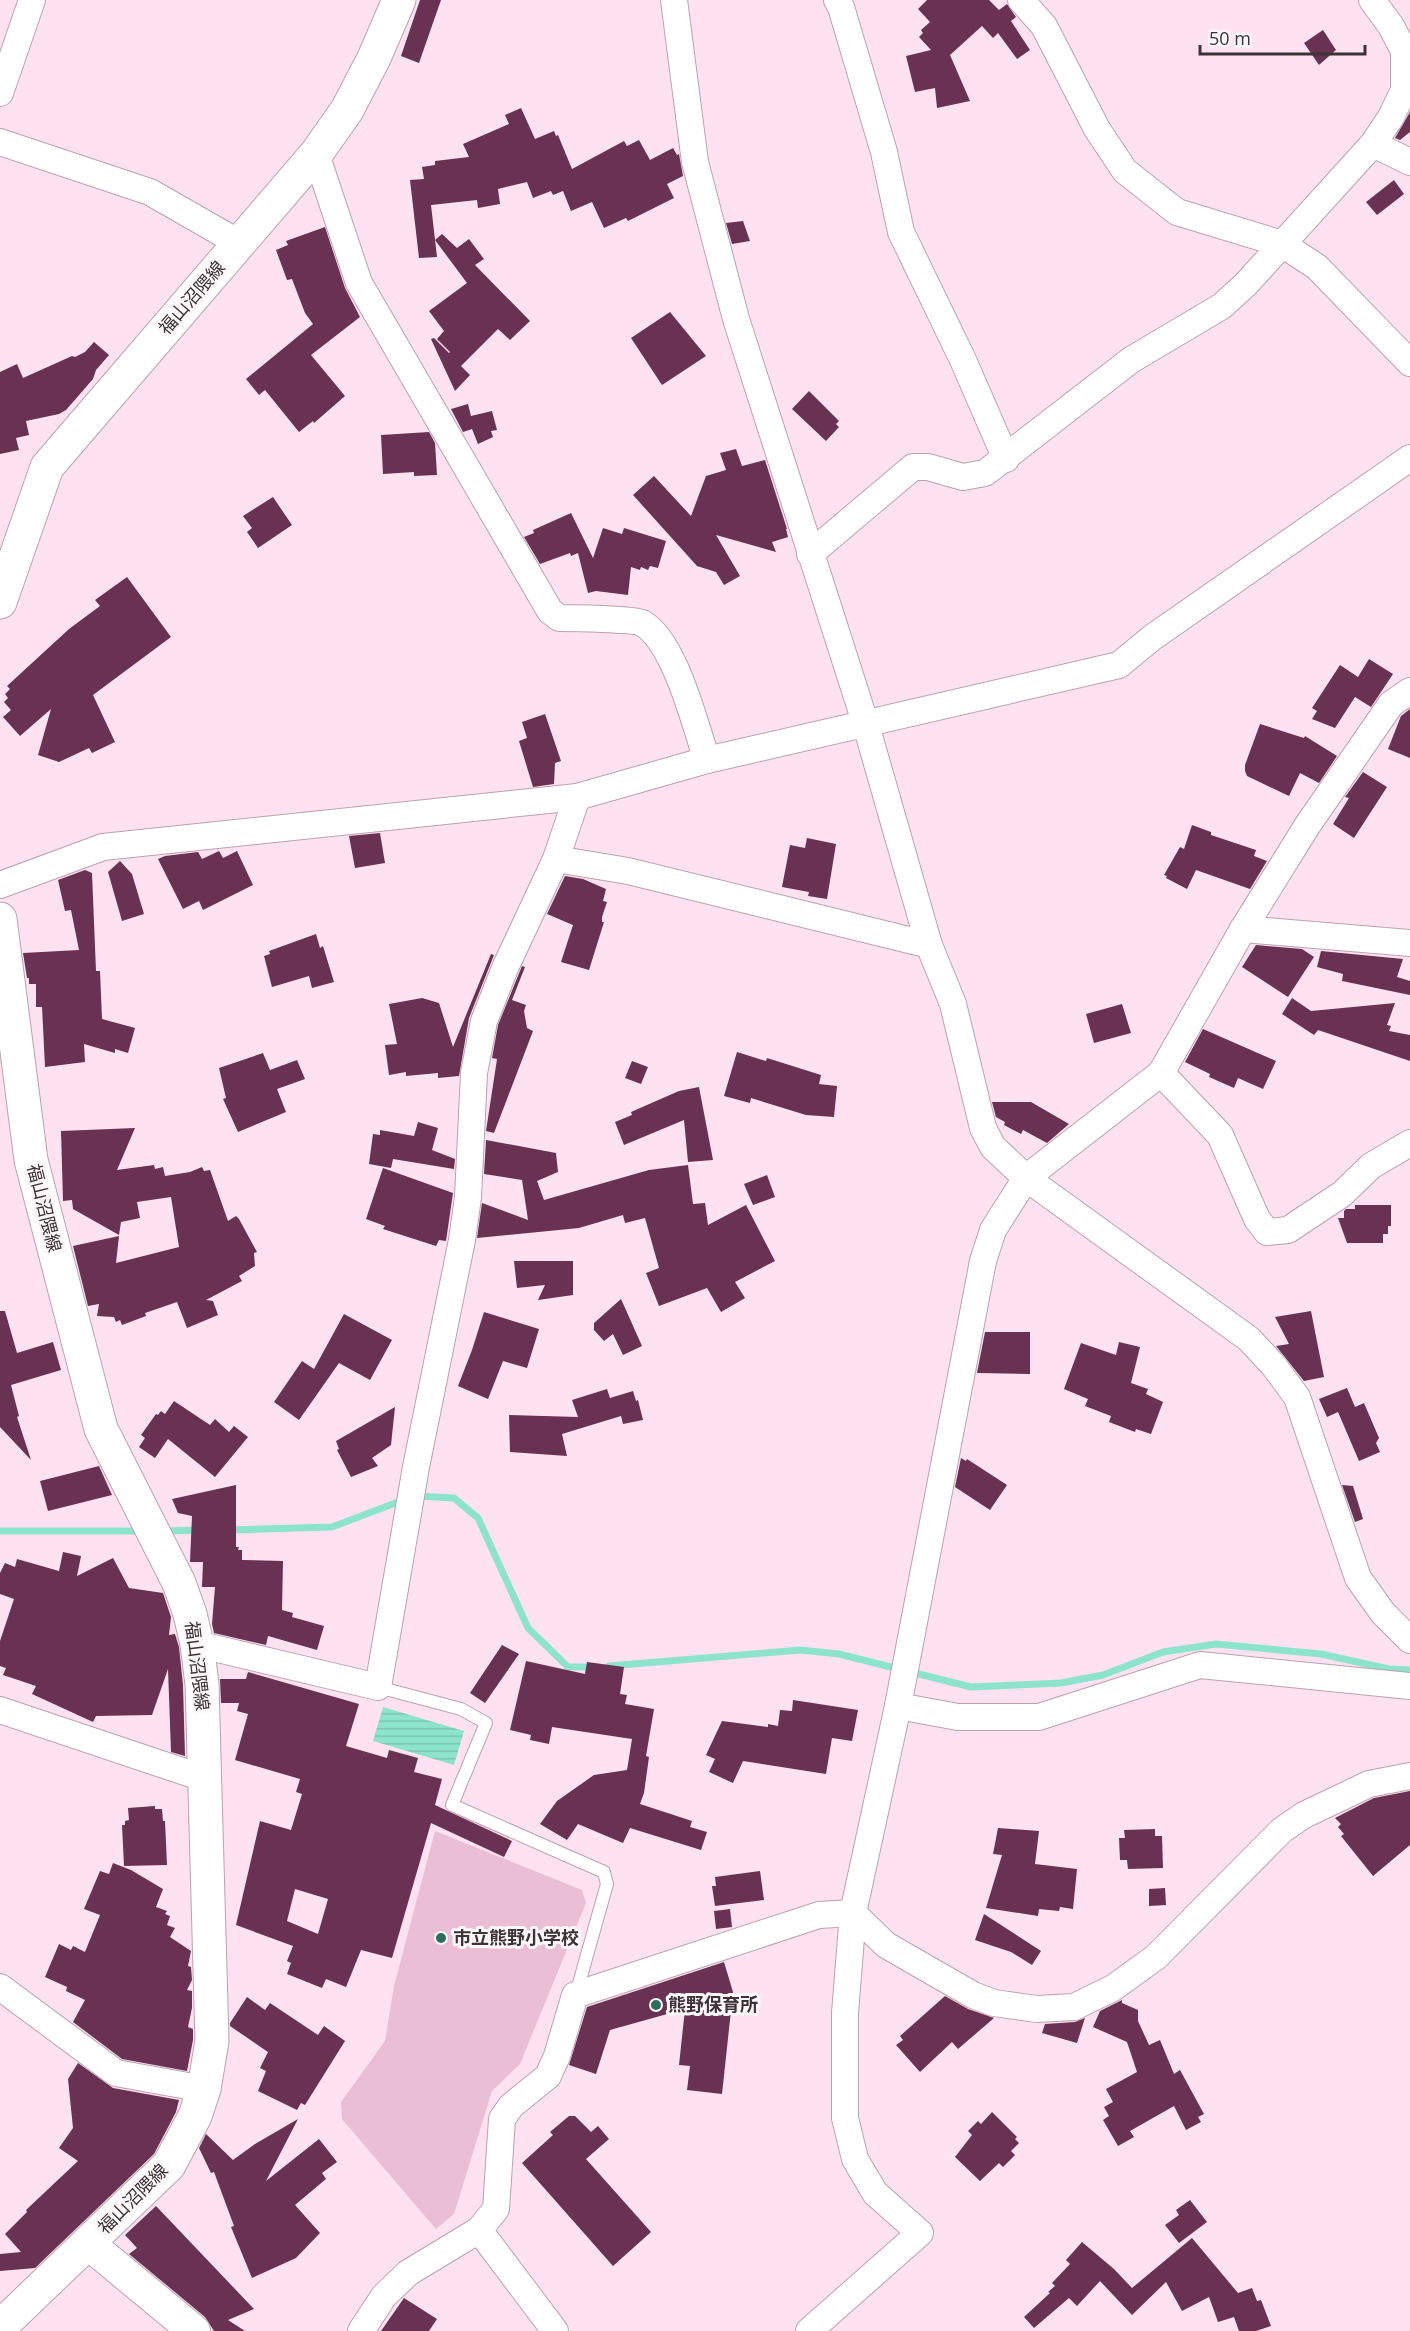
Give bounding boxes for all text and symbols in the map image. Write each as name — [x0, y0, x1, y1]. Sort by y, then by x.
scale bar — [1200, 18, 1365, 56]
text: 50 m — [1209, 26, 1251, 50]
street label: 福山沼隈線 — [153, 256, 230, 339]
street label: 福山沼隈線 — [22, 1161, 68, 1254]
street label: 福山沼隈線 — [181, 1620, 215, 1712]
place label: 市立熊野小学校 — [453, 1925, 579, 1949]
marker: 市立熊野小学校 — [434, 1931, 448, 1945]
place label: 熊野保育所 — [668, 1992, 758, 2016]
marker: 熊野保育所 — [649, 1998, 663, 2012]
street label: 福山沼隈線 — [92, 2158, 173, 2239]

